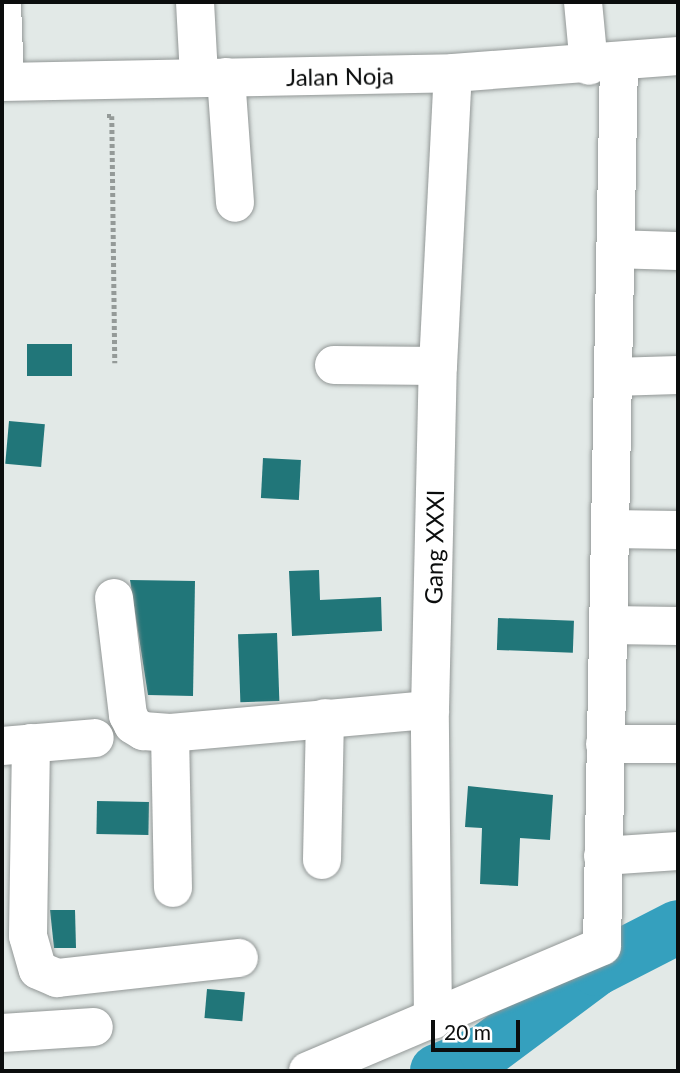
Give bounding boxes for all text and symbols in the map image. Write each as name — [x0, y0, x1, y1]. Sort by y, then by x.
street label: Jalan Noja — [286, 61, 394, 91]
street label: Gang XXXI — [419, 489, 449, 605]
scale bar — [435, 1006, 524, 1050]
text: 20 m — [444, 1019, 491, 1044]

